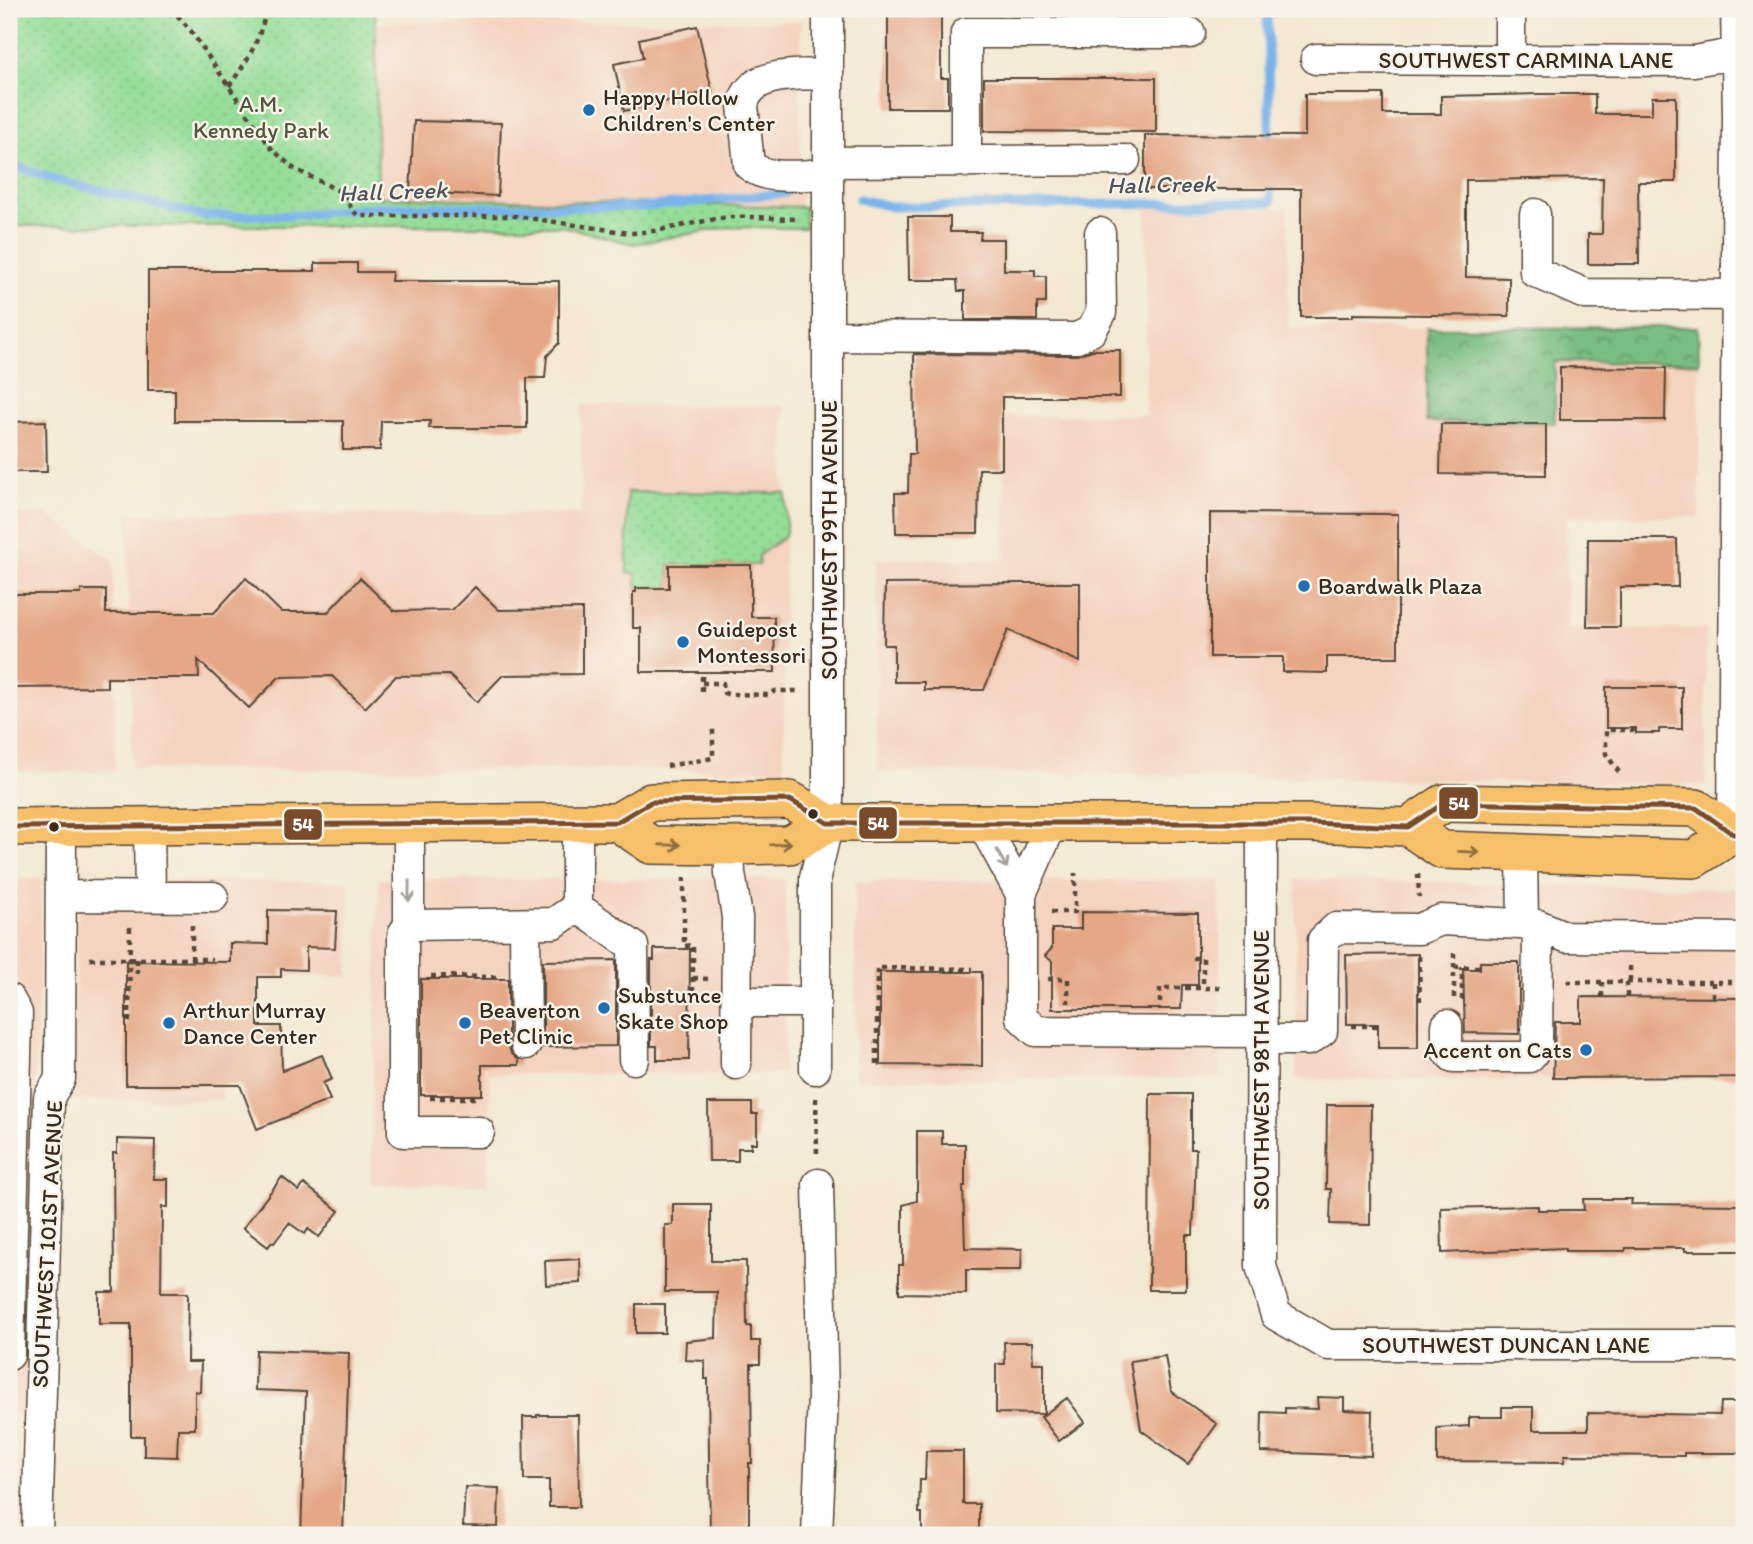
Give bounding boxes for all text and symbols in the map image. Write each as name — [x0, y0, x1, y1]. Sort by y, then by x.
street label: SOUTHWEST CARMINA LANE — [1379, 46, 1674, 74]
place label: Happy Hollow Children's Center — [603, 83, 775, 137]
park label: A.M. Kennedy Park — [193, 90, 329, 144]
marker: Happy Hollow Children's Center — [581, 102, 597, 118]
water label: Hall Creek — [1107, 169, 1217, 199]
water label: Hall Creek — [338, 175, 449, 207]
street label: SOUTHWEST 99TH AVENUE — [815, 400, 843, 680]
place label: Boardwalk Plaza — [1318, 572, 1482, 600]
marker: Boardwalk Plaza — [1296, 578, 1312, 594]
place label: Guidepost Montessori — [697, 615, 806, 669]
marker: Guidepost Montessori — [675, 634, 691, 650]
line badge: 54 — [1438, 786, 1479, 820]
text: 54 — [1448, 792, 1470, 815]
line badge: 54 — [858, 806, 898, 840]
unlabelled marker — [806, 807, 820, 821]
line badge: 54 — [283, 808, 323, 841]
text: 54 — [867, 812, 889, 835]
text: 54 — [292, 813, 314, 836]
unlabelled marker — [47, 820, 61, 834]
one-way arrow — [769, 837, 792, 850]
one-way arrow — [658, 838, 681, 852]
one-way arrow — [1457, 845, 1480, 858]
one-way arrow — [995, 848, 1009, 868]
one-way arrow — [402, 879, 416, 902]
street label: SOUTHWEST 98TH AVENUE — [1247, 930, 1275, 1210]
place label: Substunce Skate Shop — [618, 981, 729, 1035]
place label: Arthur Murray Dance Center — [183, 996, 326, 1050]
place label: Beaverton Pet Clinic — [479, 996, 580, 1050]
marker: Substunce Skate Shop — [596, 1000, 612, 1016]
marker: Arthur Murray Dance Center — [161, 1015, 177, 1031]
marker: Beaverton Pet Clinic — [457, 1015, 473, 1031]
place label: Accent on Cats — [1423, 1036, 1572, 1064]
marker: Accent on Cats — [1578, 1042, 1594, 1058]
street label: SOUTHWEST 101ST AVENUE — [25, 1099, 69, 1389]
street label: SOUTHWEST DUNCAN LANE — [1362, 1331, 1650, 1359]

